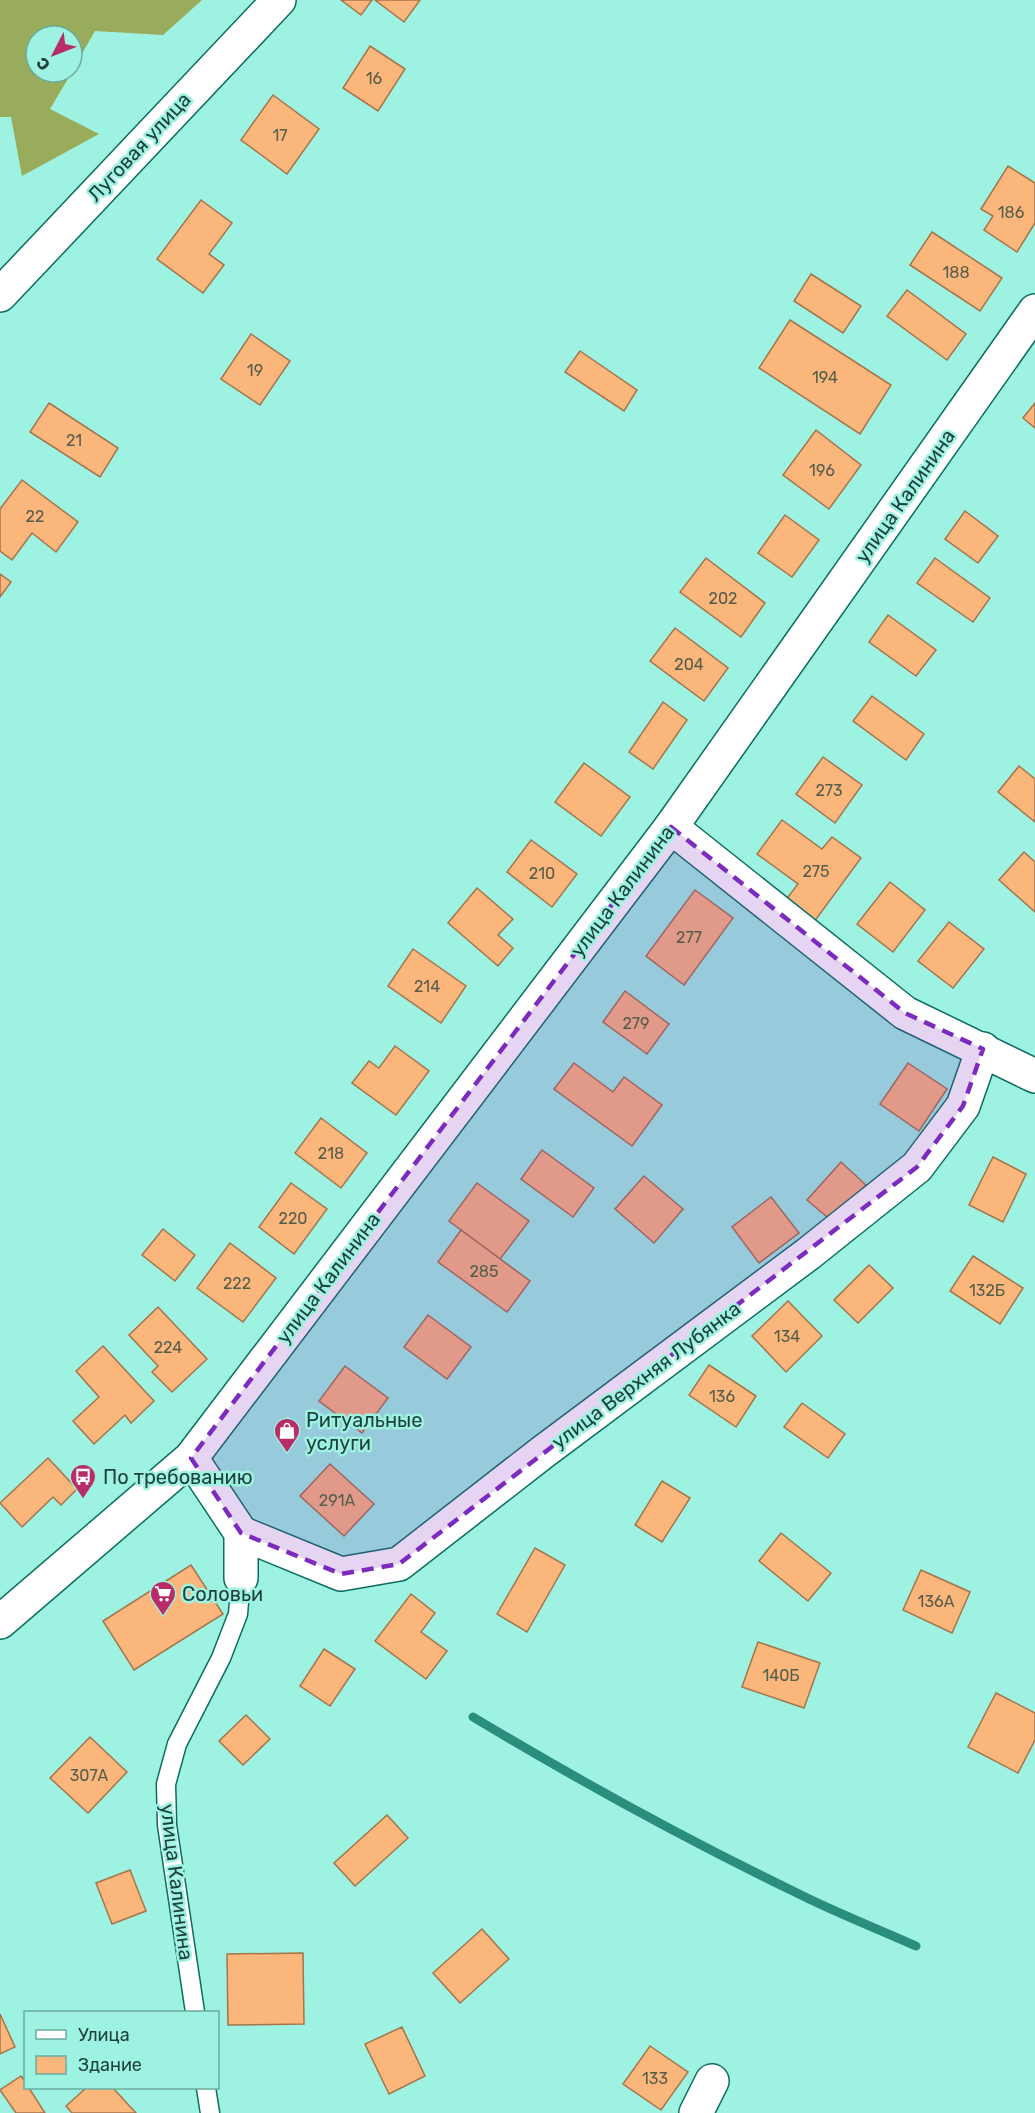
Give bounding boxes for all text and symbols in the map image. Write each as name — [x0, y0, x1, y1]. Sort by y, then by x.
north arrow — [24, 24, 84, 84]
text: С — [32, 53, 54, 74]
house number: 16 — [366, 69, 383, 88]
street label: Луговая улица — [82, 87, 196, 207]
house number: 17 — [272, 126, 288, 145]
house number: 186 — [998, 203, 1025, 222]
house number: 188 — [942, 263, 970, 282]
house number: 19 — [247, 361, 263, 380]
house number: 194 — [812, 368, 838, 387]
street label: улица Калинина — [850, 425, 960, 567]
house number: 21 — [66, 431, 82, 450]
house number: 196 — [809, 461, 835, 480]
house number: 22 — [26, 507, 44, 526]
house number: 202 — [709, 589, 737, 608]
house number: 204 — [674, 655, 704, 674]
house number: 273 — [815, 781, 843, 800]
street label: улица Калинина — [565, 821, 679, 961]
house number: 275 — [802, 862, 830, 881]
house number: 210 — [529, 864, 555, 883]
house number: 277 — [676, 928, 702, 947]
house number: 214 — [414, 977, 440, 996]
house number: 279 — [622, 1014, 650, 1033]
house number: 218 — [318, 1144, 344, 1163]
street label: улица Калинина — [271, 1208, 385, 1348]
house number: 220 — [279, 1209, 307, 1228]
house number: 285 — [469, 1262, 499, 1281]
house number: 222 — [223, 1274, 251, 1293]
house number: 132Б — [969, 1281, 1005, 1300]
street label: улица Верхняя Лубянка — [547, 1296, 745, 1454]
house number: 134 — [774, 1327, 800, 1346]
house number: 224 — [154, 1338, 182, 1357]
house number: 136 — [709, 1387, 735, 1406]
place label: Ритуальные услуги — [306, 1408, 422, 1455]
shop icon: Ритуальные услуги — [272, 1416, 302, 1454]
bus stop icon: По требованию — [68, 1462, 98, 1500]
place label: По требованию — [103, 1465, 253, 1489]
house number: 291А — [319, 1491, 356, 1510]
supermarket icon: Соловьи — [148, 1579, 178, 1617]
place label: Соловьи — [182, 1582, 263, 1606]
house number: 136А — [918, 1592, 955, 1611]
house number: 140Б — [762, 1666, 800, 1685]
house number: 307А — [70, 1766, 109, 1785]
street label: улица Калинина — [155, 1802, 199, 1962]
legend — [24, 2011, 219, 2089]
text: Улица — [78, 2024, 130, 2046]
text: Здание — [78, 2054, 142, 2076]
house number: 133 — [642, 2069, 668, 2088]

